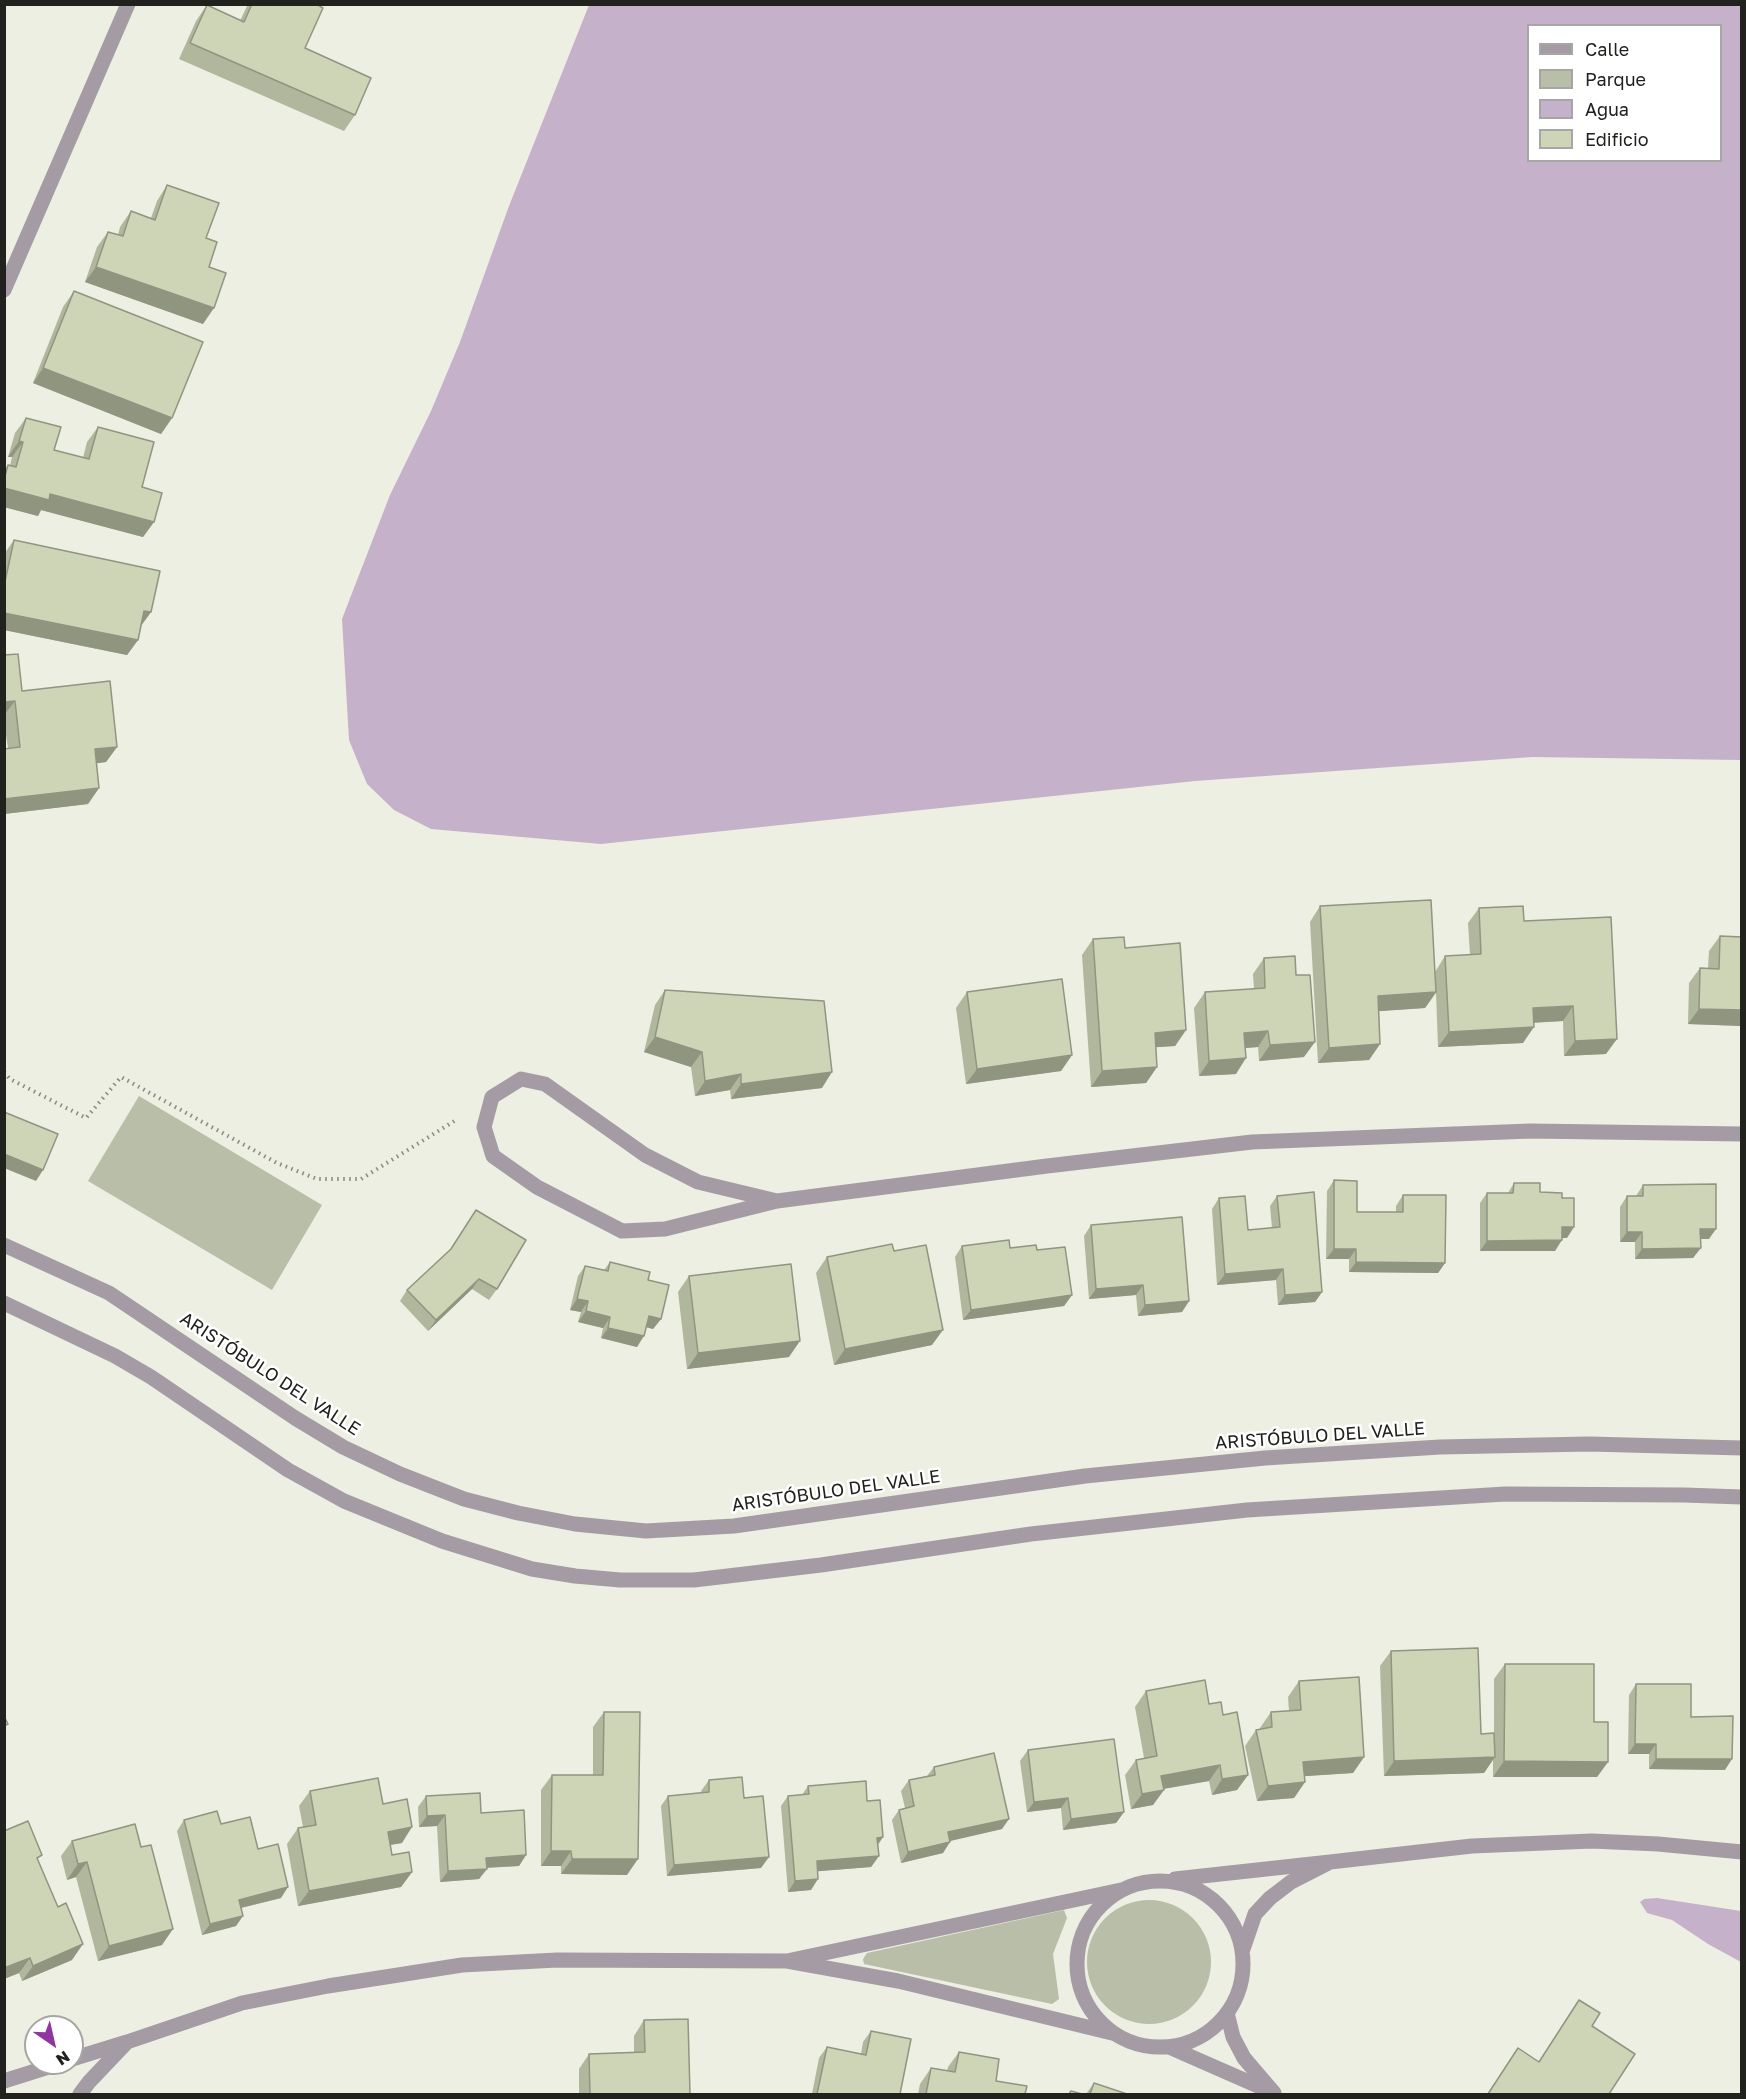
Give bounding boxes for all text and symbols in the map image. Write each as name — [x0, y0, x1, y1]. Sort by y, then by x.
legend — [1527, 24, 1722, 162]
text: Calle — [1585, 38, 1629, 60]
text: Parque — [1585, 68, 1646, 90]
text: Agua — [1585, 98, 1629, 120]
text: Edificio — [1585, 128, 1649, 150]
street label: ARISTÓBULO DEL VALLE — [176, 1308, 364, 1440]
street label: ARISTÓBULO DEL VALLE — [1214, 1418, 1426, 1454]
street label: ARISTÓBULO DEL VALLE — [730, 1466, 942, 1516]
north arrow — [24, 2015, 84, 2075]
text: N — [52, 2047, 74, 2070]

